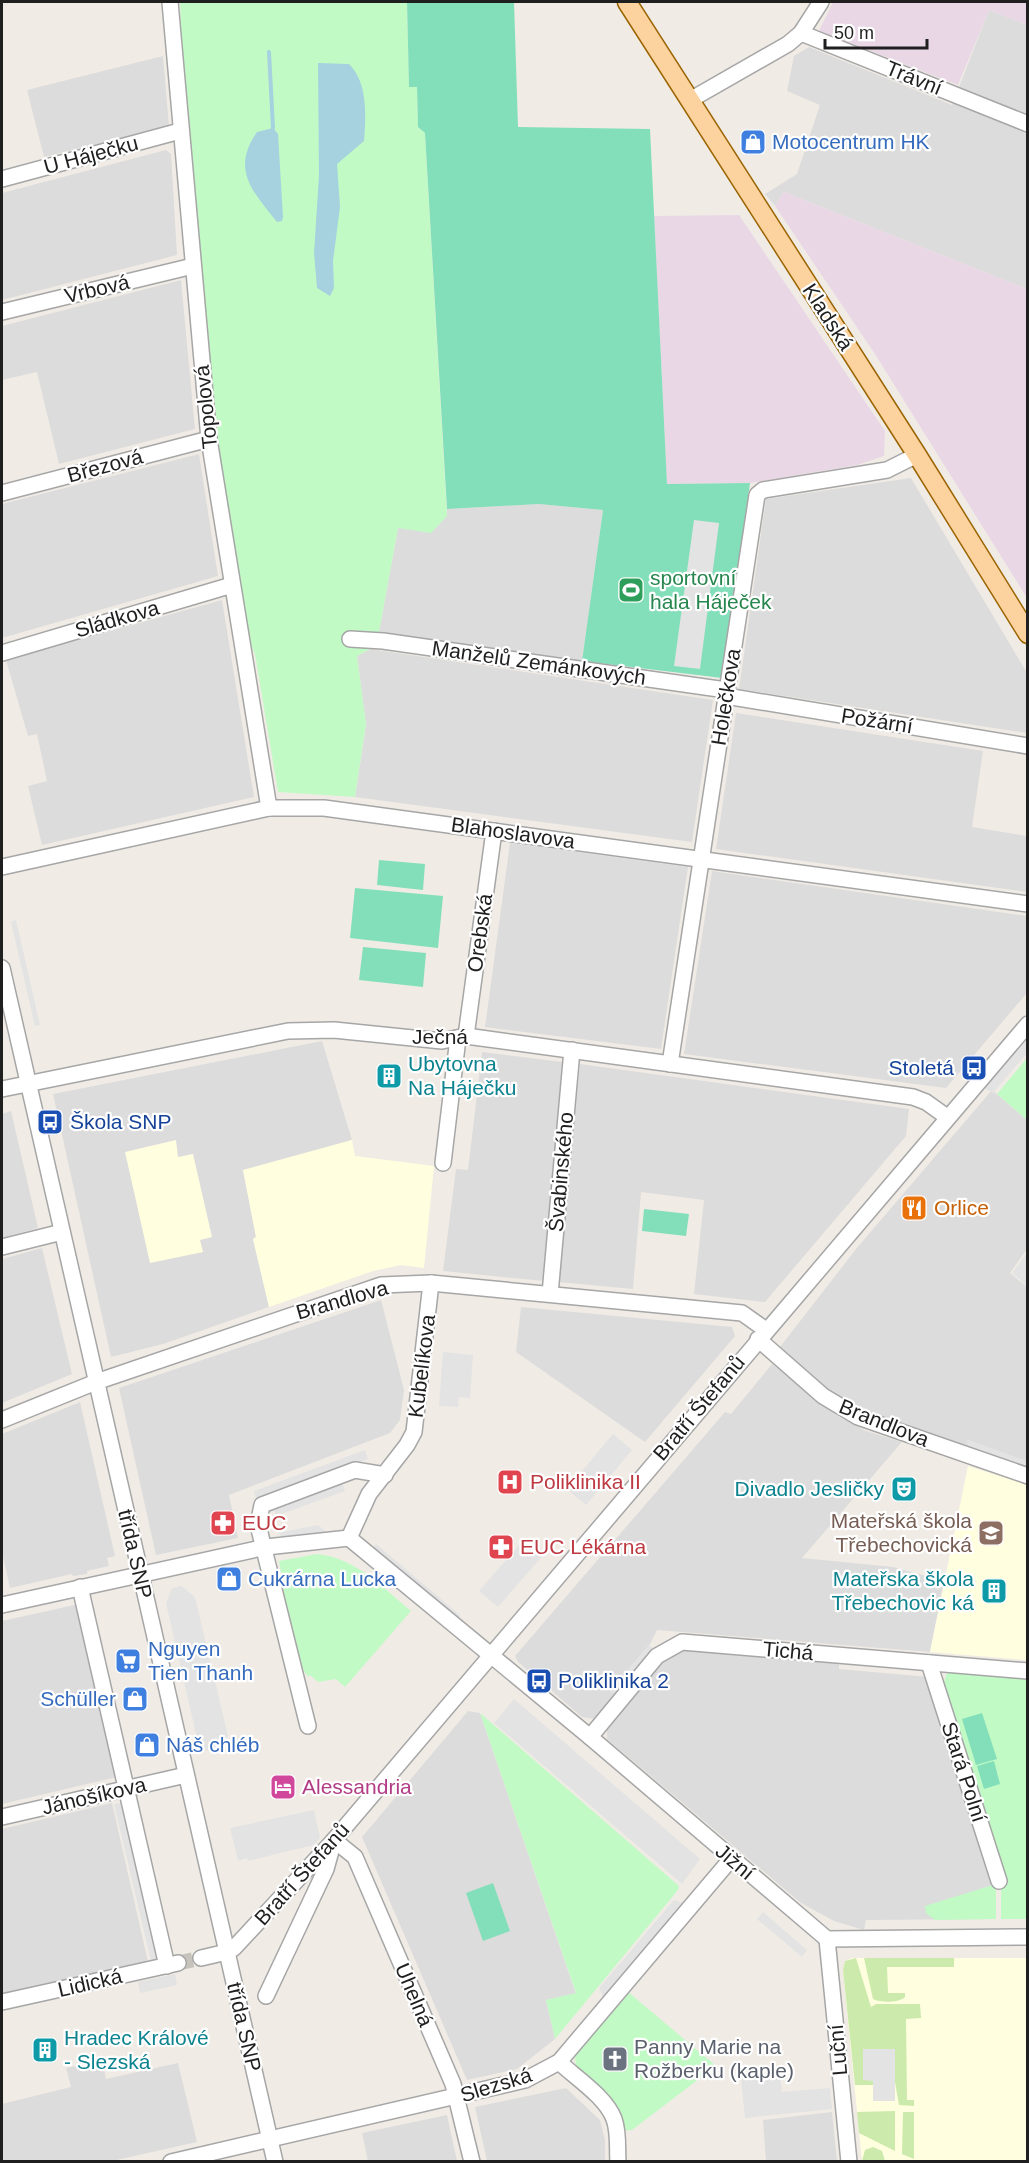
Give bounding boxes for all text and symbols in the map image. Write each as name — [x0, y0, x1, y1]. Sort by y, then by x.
scale bar — [825, 12, 927, 50]
text: 50 m — [834, 23, 874, 43]
street label: Trávní — [883, 56, 946, 99]
shop icon: Motocentrum HK — [738, 127, 768, 157]
place label: Motocentrum HK — [772, 130, 930, 153]
street label: U Háječku — [41, 131, 141, 178]
street label: Vrbová — [62, 270, 132, 307]
street label: Kladská — [798, 279, 859, 355]
street label: Topolová — [190, 364, 221, 450]
street label: Březová — [65, 444, 145, 487]
place label: sportovní hala Háječek — [650, 566, 772, 613]
sports icon: sportovní hala Háječek — [616, 575, 646, 605]
street label: Sládkova — [72, 595, 162, 641]
street label: Manželů Zemánkových — [431, 636, 648, 689]
street label: Holečkova — [706, 646, 745, 747]
street label: Požární — [840, 703, 915, 738]
street label: Blahoslavova — [450, 812, 577, 853]
street label: Orebská — [463, 892, 496, 974]
street label: Ječná — [412, 1025, 468, 1048]
place label: Ubytovna Na Háječku — [408, 1052, 517, 1099]
bus stop icon: Stoletá — [959, 1053, 989, 1083]
place label: Stoletá — [889, 1056, 954, 1079]
building icon: Ubytovna Na Háječku — [374, 1061, 404, 1091]
bus stop icon: Škola SNP — [35, 1107, 65, 1137]
place label: Škola SNP — [70, 1110, 172, 1133]
street label: Švabinského — [544, 1111, 577, 1233]
restaurant icon: Orlice — [899, 1193, 929, 1223]
place label: Orlice — [934, 1196, 989, 1219]
street label: Brandlova — [293, 1275, 391, 1324]
street label: Kubelíkova — [404, 1313, 439, 1419]
street label: Bratří Štefanů — [648, 1351, 749, 1465]
street label: Brandlova — [836, 1394, 933, 1451]
hospital icon: Poliklinika II — [495, 1467, 525, 1497]
place label: Poliklinika II — [530, 1470, 641, 1493]
theatre icon: Divadlo Jesličky — [889, 1474, 919, 1504]
place label: Divadlo Jesličky — [735, 1477, 884, 1500]
street label: třída SNP — [114, 1507, 157, 1601]
pharmacy icon: EUC — [208, 1508, 238, 1538]
place label: Mateřská škola Třebechovická — [831, 1509, 972, 1556]
place label: EUC — [242, 1511, 286, 1534]
school or university icon: Mateřská škola Třebechovická — [976, 1518, 1006, 1548]
pharmacy icon: EUC Lékárna — [486, 1532, 516, 1562]
place label: EUC Lékárna — [520, 1535, 646, 1558]
shop icon: Cukrárna Lucka — [214, 1564, 244, 1594]
place label: Cukrárna Lucka — [248, 1567, 397, 1590]
place label: Mateřska škola Třebechovic ká — [832, 1567, 974, 1614]
building icon: Mateřska škola Třebechovic ká — [979, 1576, 1009, 1606]
place label: Nguyen Tien Thanh — [148, 1637, 253, 1684]
street label: Tichá — [762, 1637, 815, 1664]
supermarket icon: Nguyen Tien Thanh — [113, 1646, 143, 1676]
bus stop icon: Poliklinika 2 — [524, 1666, 554, 1696]
place label: Poliklinika 2 — [558, 1669, 669, 1692]
shop icon: Schüller — [120, 1684, 150, 1714]
place label: Schüller — [40, 1687, 116, 1710]
street label: Stará Polní — [937, 1719, 992, 1825]
shop icon: Náš chléb — [132, 1730, 162, 1760]
place label: Náš chléb — [166, 1733, 259, 1756]
street label: Jánošíkova — [40, 1772, 149, 1819]
hotel icon: Alessandria — [268, 1772, 298, 1802]
place label: Alessandria — [302, 1775, 412, 1798]
street label: Bratří Štefanů — [250, 1818, 354, 1930]
street label: Jižní — [711, 1839, 759, 1884]
street label: Uhelná — [391, 1960, 438, 2030]
street label: Lidická — [55, 1964, 125, 2001]
street label: třída SNP — [223, 1980, 266, 2074]
street label: Luční — [824, 2023, 851, 2077]
place label: Hradec Králové - Slezská — [64, 2026, 209, 2073]
building icon: Hradec Králové - Slezská — [30, 2035, 60, 2065]
place label: Panny Marie na Rožberku (kaple) — [634, 2035, 794, 2082]
church icon: Panny Marie na Rožberku (kaple) — [600, 2044, 630, 2074]
street label: Slezská — [457, 2063, 535, 2106]

